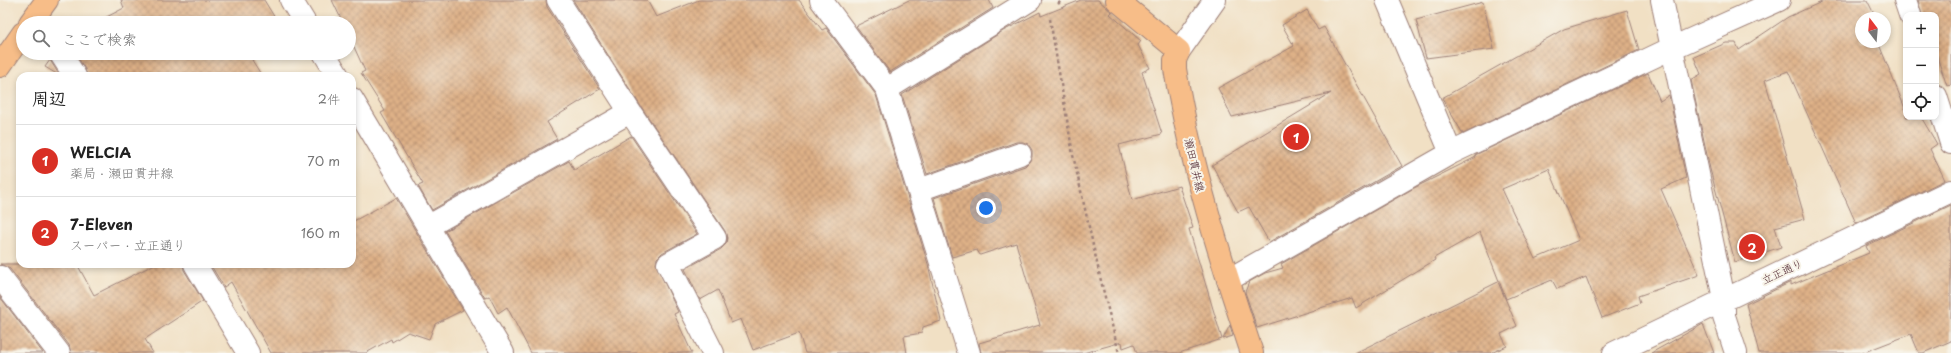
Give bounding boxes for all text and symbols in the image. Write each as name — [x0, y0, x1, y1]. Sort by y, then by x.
north arrow — [1855, 12, 1891, 48]
map controls — [1903, 12, 1939, 120]
button: + — [1903, 12, 1939, 48]
search box — [16, 16, 356, 60]
icon: search — [30, 27, 52, 49]
text: ここで検索 — [62, 27, 137, 50]
button: − — [1903, 48, 1939, 84]
button: locate — [1903, 84, 1939, 120]
text: 周辺 — [32, 85, 66, 111]
text: 2件 — [318, 89, 340, 108]
pin: 1 — [1283, 122, 1309, 152]
street label: 瀬田貫井線 — [1181, 136, 1209, 194]
text: WELCIA — [70, 140, 131, 163]
text: 1 — [42, 151, 48, 170]
text: 70 m — [307, 151, 340, 170]
text: 薬局 · 瀬田貫井線 — [70, 163, 173, 182]
your location — [976, 198, 996, 218]
text: 7-Eleven — [70, 212, 133, 235]
text: 2 — [40, 223, 50, 242]
text: 160 m — [301, 223, 340, 242]
pin: 2 — [1739, 232, 1765, 262]
text: スーパー · 立正通り — [70, 235, 186, 254]
street label: 立正通り — [1758, 254, 1806, 288]

